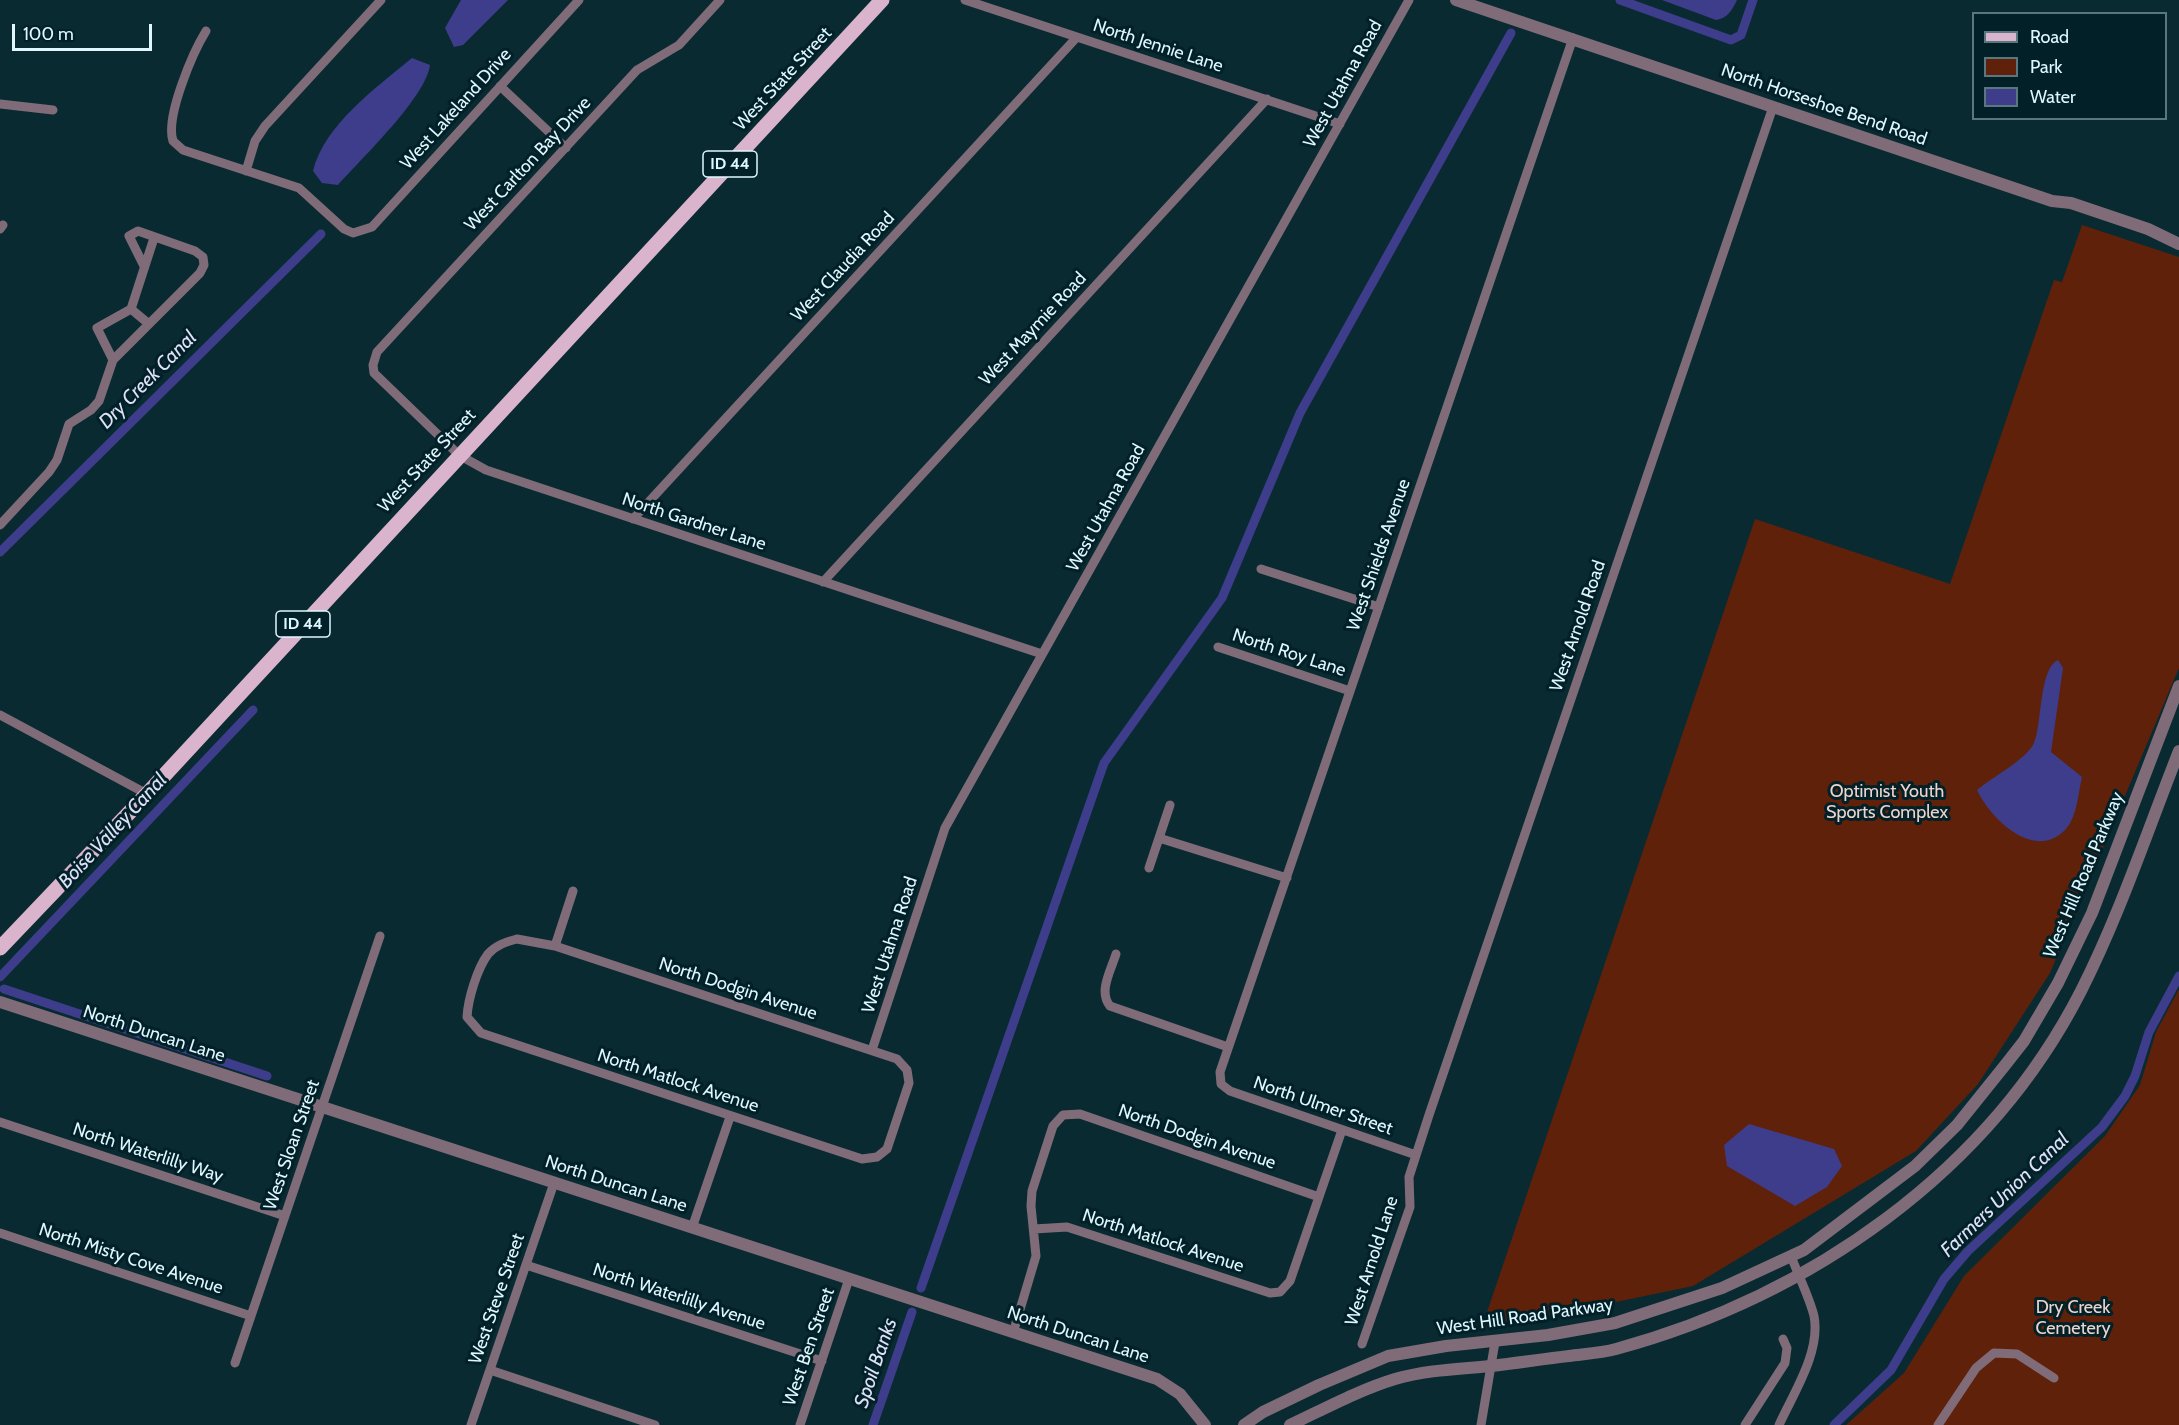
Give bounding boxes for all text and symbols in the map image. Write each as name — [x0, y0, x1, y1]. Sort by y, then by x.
scale bar — [15, 12, 154, 50]
legend — [1972, 12, 2167, 120]
street label: North Jennie Lane — [1090, 15, 1226, 77]
street label: West Utahna Road — [1299, 17, 1387, 151]
text: 100 m — [23, 23, 74, 45]
street label: West State Street — [730, 23, 836, 135]
text: Road — [2030, 26, 2069, 48]
street label: West Lakeland Drive — [396, 44, 516, 174]
text: Park — [2030, 56, 2062, 78]
street label: North Horseshoe Bend Road — [1718, 60, 1930, 150]
text: Water — [2030, 86, 2076, 108]
street label: West Carlton Bay Drive — [460, 93, 596, 235]
road number: ID 44 — [703, 151, 757, 177]
street label: West Claudia Road — [787, 208, 899, 326]
street label: West Maymie Road — [975, 268, 1091, 390]
water label: Dry Creek Canal — [94, 326, 202, 434]
street label: West State Street — [374, 405, 480, 517]
street label: West Utahna Road — [1062, 441, 1150, 575]
street label: West Shields Avenue — [1343, 476, 1415, 634]
street label: North Gardner Lane — [619, 489, 769, 555]
street label: West Arnold Road — [1545, 558, 1611, 694]
road number: ID 44 — [276, 611, 330, 637]
street label: North Roy Lane — [1229, 624, 1349, 682]
water label: Boise Valley Canal — [54, 769, 172, 893]
park label: Optimist Youth Sports Complex — [1826, 781, 1948, 824]
street label: West Hill Road Parkway — [2039, 789, 2129, 961]
street label: West Utahna Road — [858, 874, 922, 1016]
street label: North Dodgin Avenue — [656, 953, 820, 1025]
street label: North Duncan Lane — [80, 1001, 228, 1067]
street label: North Matlock Avenue — [595, 1045, 761, 1117]
street label: North Ulmer Street — [1250, 1072, 1396, 1140]
street label: West Sloan Street — [260, 1077, 324, 1213]
street label: North Dodgin Avenue — [1115, 1100, 1279, 1174]
street label: North Waterlilly Way — [70, 1119, 226, 1187]
water label: Farmers Union Canal — [1936, 1128, 2074, 1262]
street label: North Duncan Lane — [542, 1151, 690, 1217]
street label: West Arnold Lane — [1341, 1193, 1403, 1329]
street label: North Matlock Avenue — [1080, 1205, 1246, 1277]
street label: North Misty Cove Avenue — [36, 1219, 226, 1299]
street label: West Steve Street — [465, 1231, 529, 1367]
street label: North Waterlilly Avenue — [590, 1259, 768, 1335]
street label: West Ben Street — [779, 1285, 839, 1409]
street label: West Hill Road Parkway — [1435, 1294, 1615, 1340]
park label: Dry Creek Cemetery — [2035, 1297, 2111, 1340]
street label: North Duncan Lane — [1004, 1302, 1152, 1368]
water label: Spoil Banks — [849, 1315, 903, 1411]

